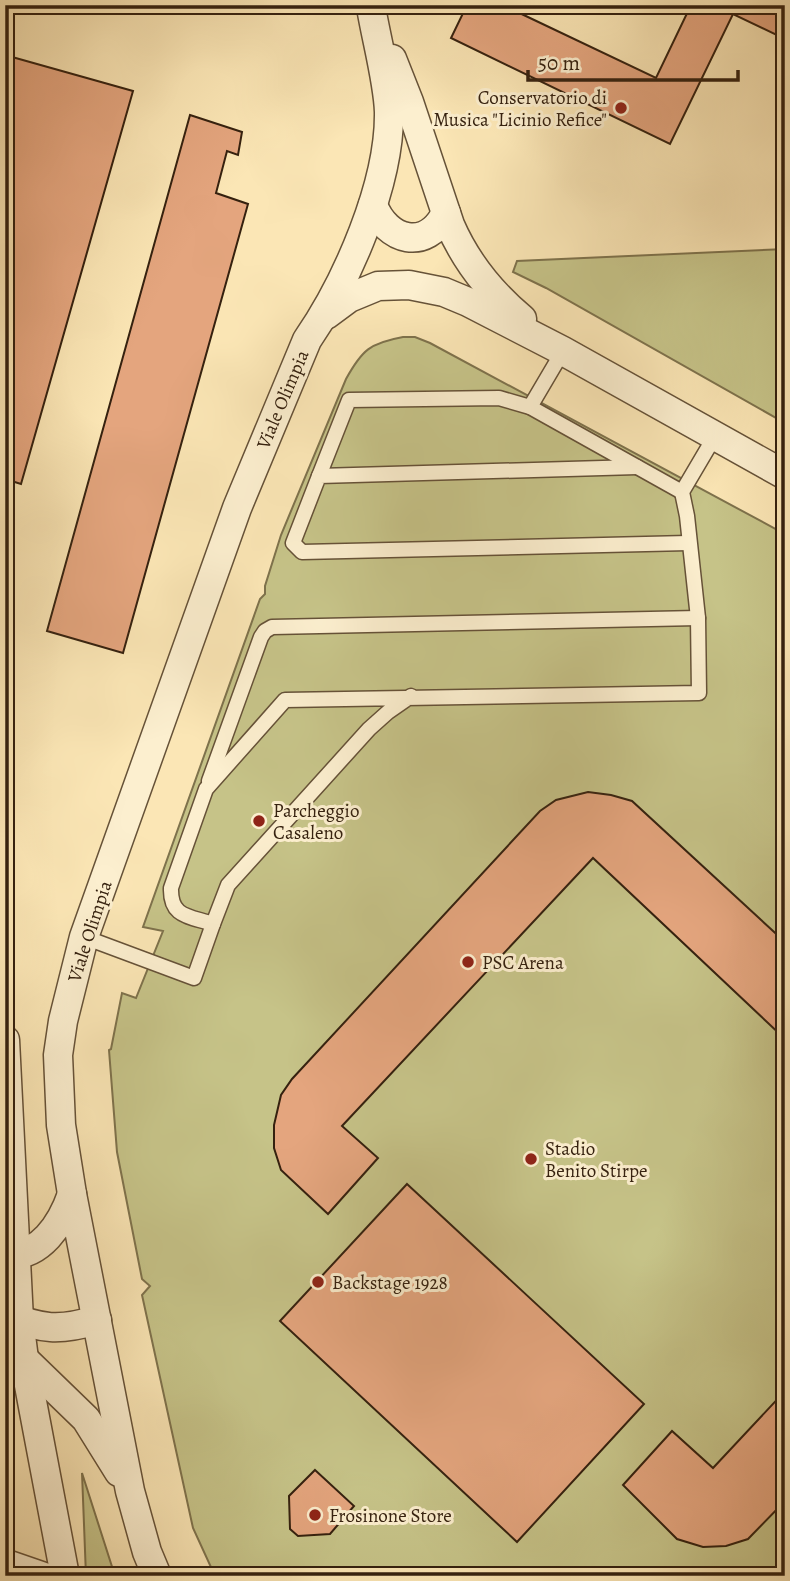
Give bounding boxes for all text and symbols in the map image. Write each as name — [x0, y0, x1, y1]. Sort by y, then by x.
scale bar — [528, 38, 738, 82]
text: 50 m — [538, 49, 580, 77]
place label: Conservatorio di Musica "Licinio Refice" — [433, 85, 607, 133]
marker: Conservatorio di Musica "Licinio Refice" — [613, 100, 629, 116]
street label: Viale Olimpia — [250, 346, 315, 454]
place label: Parcheggio Casaleno — [273, 798, 359, 846]
marker: Parcheggio Casaleno — [251, 813, 267, 829]
street label: Viale Olimpia — [61, 877, 119, 986]
place label: PSC Arena — [482, 950, 564, 976]
marker: PSC Arena — [460, 954, 476, 970]
place label: Stadio Benito Stirpe — [545, 1136, 647, 1184]
marker: Stadio Benito Stirpe — [523, 1151, 539, 1167]
place label: Backstage 1928 — [332, 1270, 448, 1296]
marker: Backstage 1928 — [310, 1274, 326, 1290]
place label: Frosinone Store — [329, 1503, 452, 1529]
marker: Frosinone Store — [307, 1507, 323, 1523]

